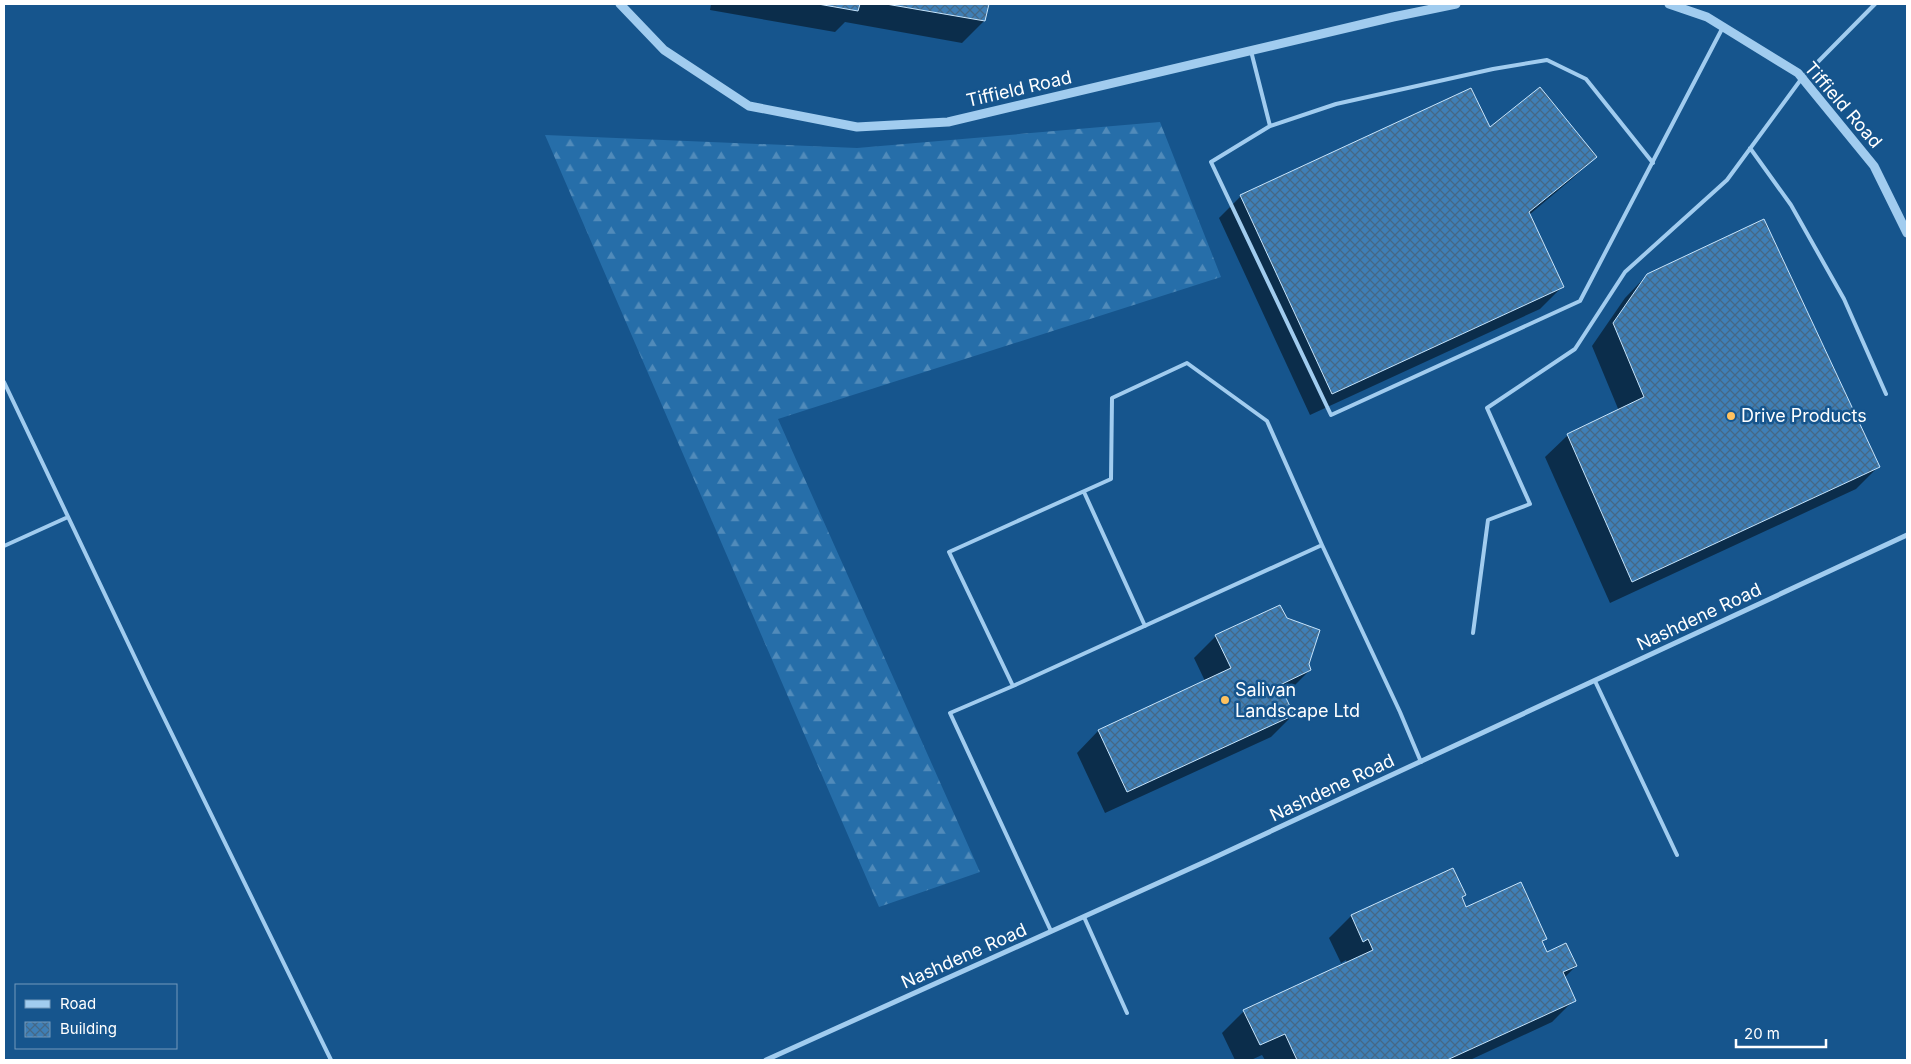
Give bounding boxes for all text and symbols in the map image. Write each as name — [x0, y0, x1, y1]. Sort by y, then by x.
street label: Tiffield Road — [1800, 57, 1887, 152]
street label: Tiffield Road — [964, 66, 1074, 111]
place label: Drive Products — [1741, 405, 1867, 426]
marker: Drive Products — [1725, 410, 1737, 422]
street label: Nashdene Road — [1633, 579, 1764, 655]
place label: Salivan Landscape Ltd — [1235, 679, 1360, 721]
marker: Salivan Landscape Ltd — [1219, 694, 1231, 706]
street label: Nashdene Road — [1266, 750, 1397, 826]
street label: Nashdene Road — [898, 919, 1030, 993]
legend — [15, 984, 178, 1049]
text: Road — [60, 994, 96, 1013]
scale bar — [1736, 1016, 1826, 1048]
text: Building — [60, 1019, 117, 1038]
text: 20 m — [1744, 1024, 1780, 1043]

